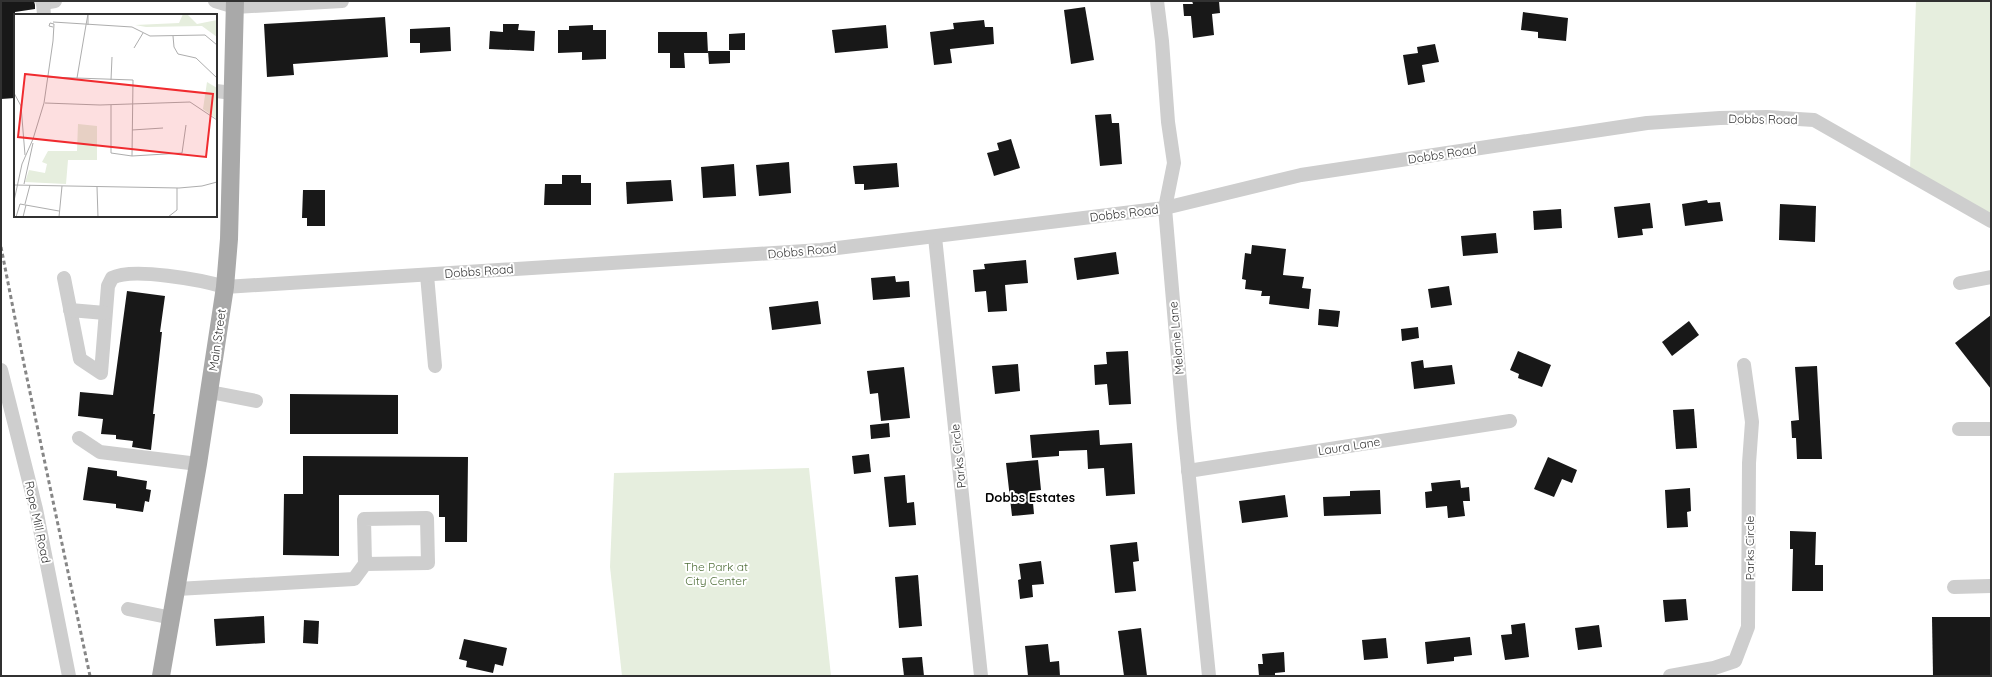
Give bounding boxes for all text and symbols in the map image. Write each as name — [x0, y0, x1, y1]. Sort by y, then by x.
inset map — [14, 14, 217, 217]
street label: Dobbs Road — [1728, 111, 1798, 127]
street label: Dobbs Road — [1407, 141, 1477, 167]
street label: Dobbs Road — [1089, 201, 1159, 225]
street label: Dobbs Road — [767, 241, 837, 261]
street label: Dobbs Road — [444, 261, 514, 281]
street label: Melanie Lane — [1165, 300, 1187, 375]
street label: Main Street — [205, 308, 229, 372]
street label: Parks Circle — [947, 423, 969, 489]
street label: Laura Lane — [1317, 434, 1381, 458]
street label: Rope Mill Road — [22, 480, 54, 564]
district label: Dobbs Estates — [985, 489, 1075, 505]
street label: Parks Circle — [1742, 515, 1757, 580]
park label: The Park at City Center — [684, 559, 748, 588]

